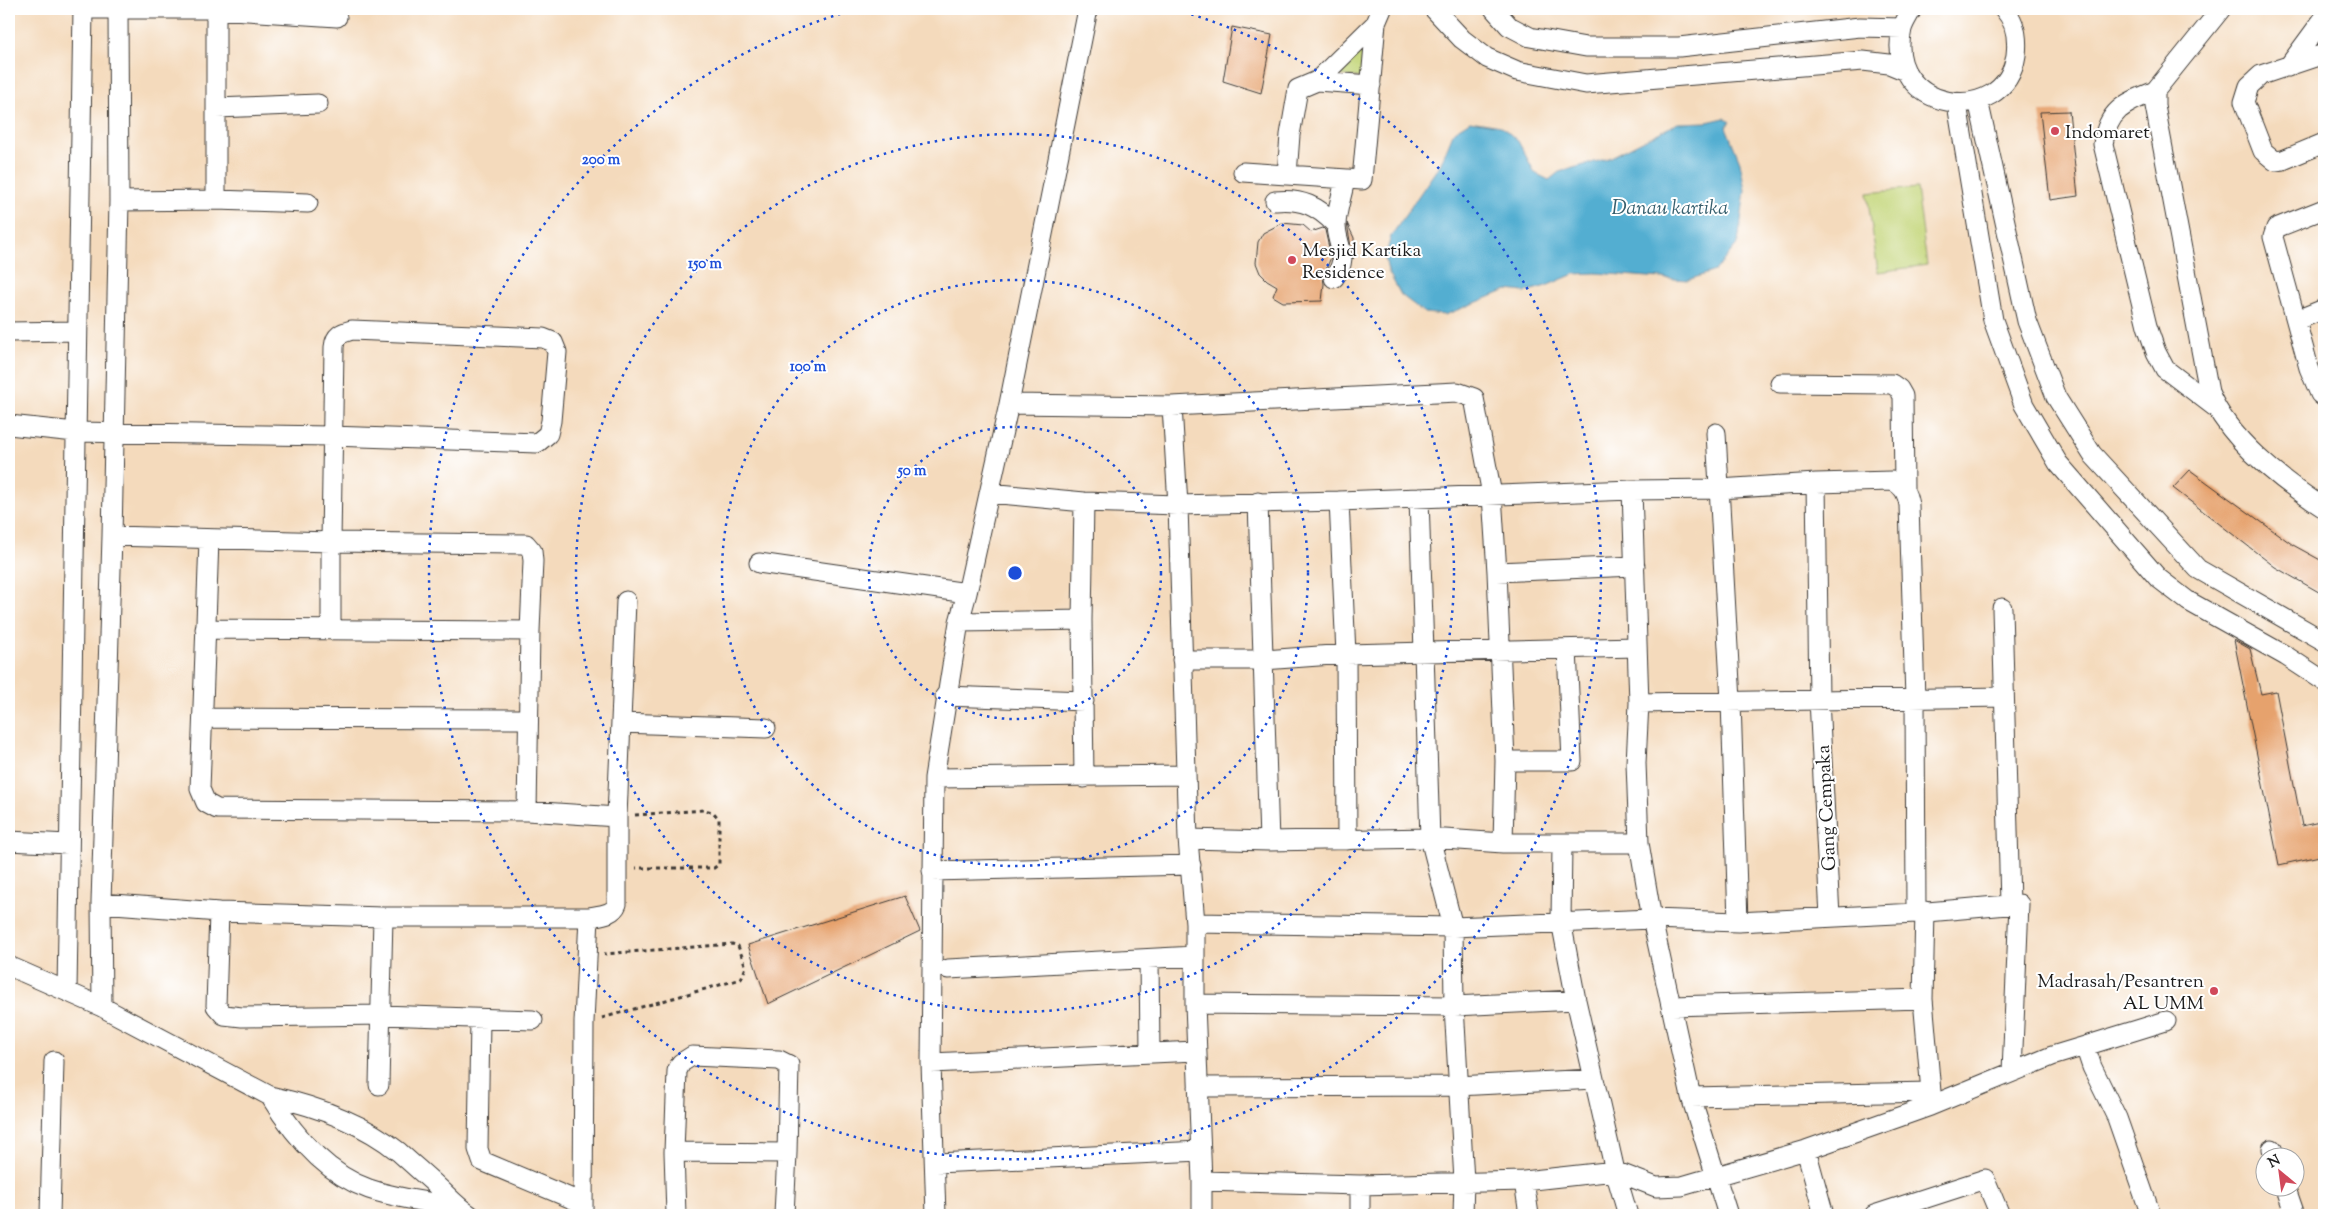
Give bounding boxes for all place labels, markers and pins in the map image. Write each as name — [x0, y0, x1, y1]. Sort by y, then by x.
place label: Indomaret — [2065, 120, 2150, 147]
marker: Indomaret — [2049, 125, 2061, 137]
place label: Mesjid Kartika Residence — [1302, 238, 1422, 287]
marker: Mesjid Kartika Residence — [1286, 254, 1298, 266]
centre of rings — [1006, 564, 1024, 582]
place label: Madrasah/Pesantren AL UMM — [2037, 969, 2205, 1018]
marker: Madrasah/Pesantren AL UMM — [2208, 985, 2220, 997]

